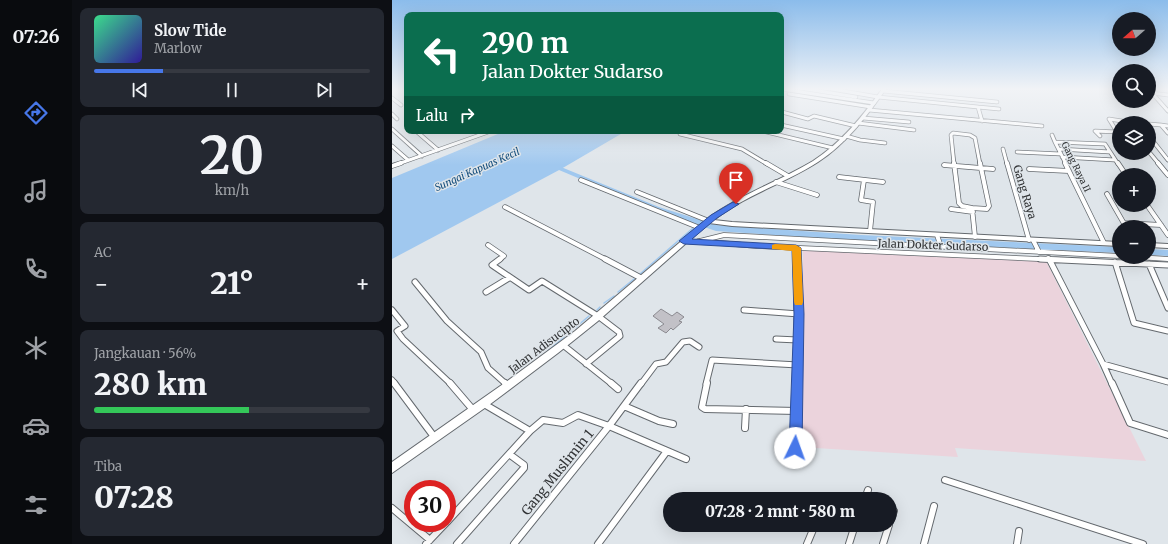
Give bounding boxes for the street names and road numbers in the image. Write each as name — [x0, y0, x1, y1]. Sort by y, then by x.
street label: Gang Raya II — [1060, 140, 1093, 194]
street label: Gang Raya — [1010, 163, 1040, 221]
street label: Jalan Dokter Sudarso — [877, 236, 989, 254]
street label: Jalan Adisucipto — [505, 313, 583, 377]
street label: Gang Muslimin 1 — [518, 426, 597, 519]

